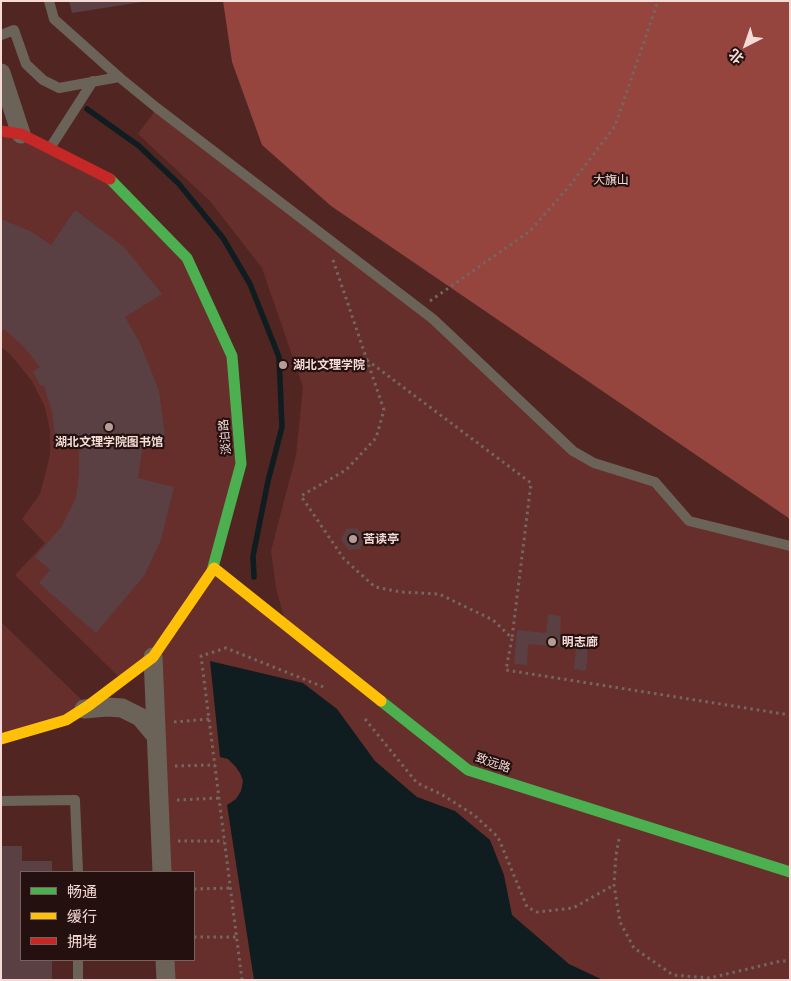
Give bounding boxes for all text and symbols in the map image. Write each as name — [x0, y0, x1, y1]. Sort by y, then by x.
north arrow — [721, 20, 771, 70]
text: 北 — [725, 46, 747, 68]
park label: 大旗山 — [593, 173, 629, 187]
place label: 湖北文理学院 — [293, 358, 365, 372]
marker: 湖北文理学院 — [277, 359, 289, 371]
street label: 淡泊路 — [216, 418, 234, 456]
marker: 湖北文理学院图书馆 — [103, 421, 115, 433]
place label: 湖北文理学院图书馆 — [55, 435, 163, 449]
place label: 苦读亭 — [363, 532, 399, 546]
marker: 苦读亭 — [347, 533, 359, 545]
place label: 明志廊 — [562, 635, 598, 649]
marker: 明志廊 — [546, 636, 558, 648]
street label: 致远路 — [474, 750, 512, 776]
legend — [20, 871, 195, 961]
text: 畅通 — [67, 882, 97, 900]
text: 缓行 — [67, 907, 97, 925]
text: 拥堵 — [67, 932, 97, 950]

